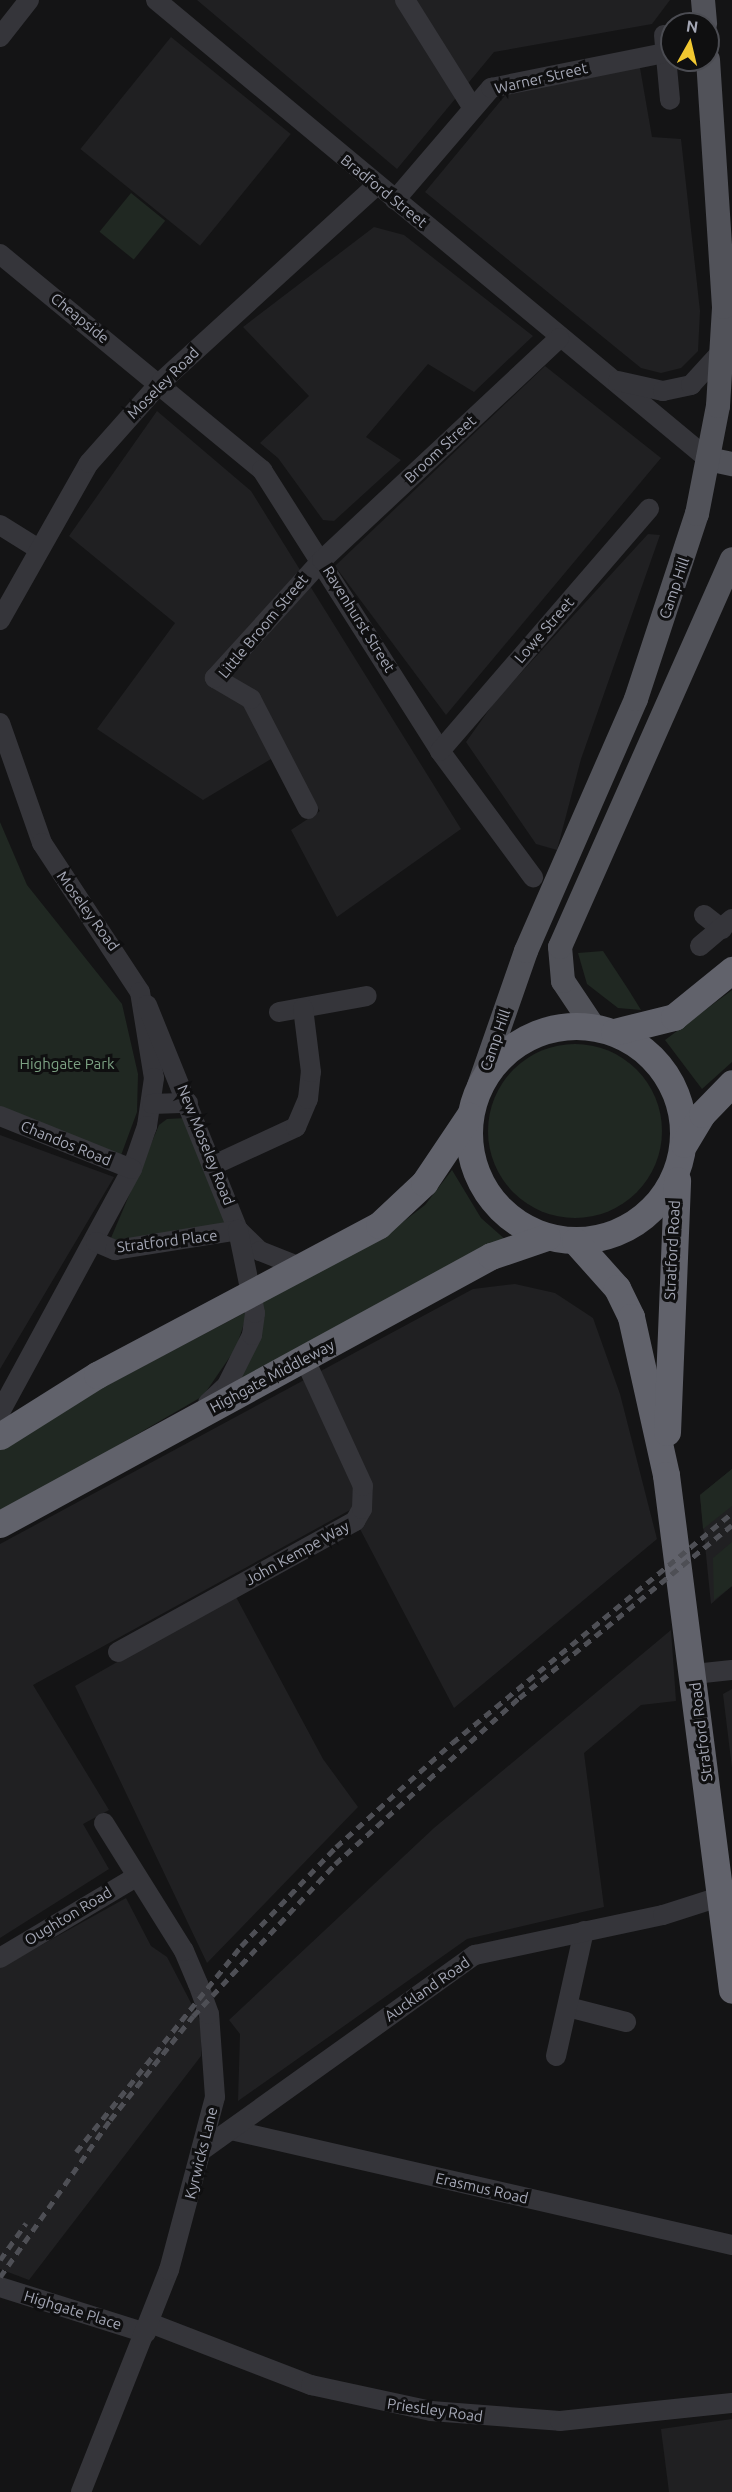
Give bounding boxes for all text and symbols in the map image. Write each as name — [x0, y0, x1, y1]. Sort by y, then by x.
north arrow — [660, 12, 720, 72]
text: N — [685, 16, 699, 36]
street label: Warner Street — [493, 59, 589, 97]
street label: Bradford Street — [337, 151, 431, 231]
street label: Cheapside — [47, 289, 113, 347]
street label: Moseley Road — [123, 343, 203, 423]
street label: Broom Street — [401, 411, 479, 487]
street label: Camp Hill — [655, 555, 693, 621]
street label: Ravenhurst Street — [319, 563, 399, 675]
street label: Little Broom Street — [214, 571, 312, 681]
street label: Lowe Street — [510, 593, 578, 667]
street label: Moseley Road — [53, 868, 123, 954]
street label: Camp Hill — [476, 1007, 514, 1073]
park label: Highgate Park — [19, 1055, 115, 1073]
street label: New Moseley Road — [174, 1082, 238, 1208]
street label: Chandos Road — [18, 1117, 114, 1169]
street label: Stratford Road — [660, 1200, 684, 1300]
street label: Stratford Place — [116, 1226, 218, 1256]
street label: Highgate Middleway — [207, 1336, 337, 1416]
street label: John Kempe Way — [242, 1517, 352, 1589]
street label: Stratford Road — [686, 1681, 716, 1783]
street label: Oughton Road — [21, 1883, 115, 1949]
street label: Auckland Road — [381, 1953, 473, 2025]
street label: Kyrwicks Lane — [181, 2105, 221, 2201]
street label: Erasmus Road — [434, 2169, 530, 2207]
street label: Highgate Place — [22, 2287, 124, 2333]
street label: Priestley Road — [386, 2394, 484, 2426]

